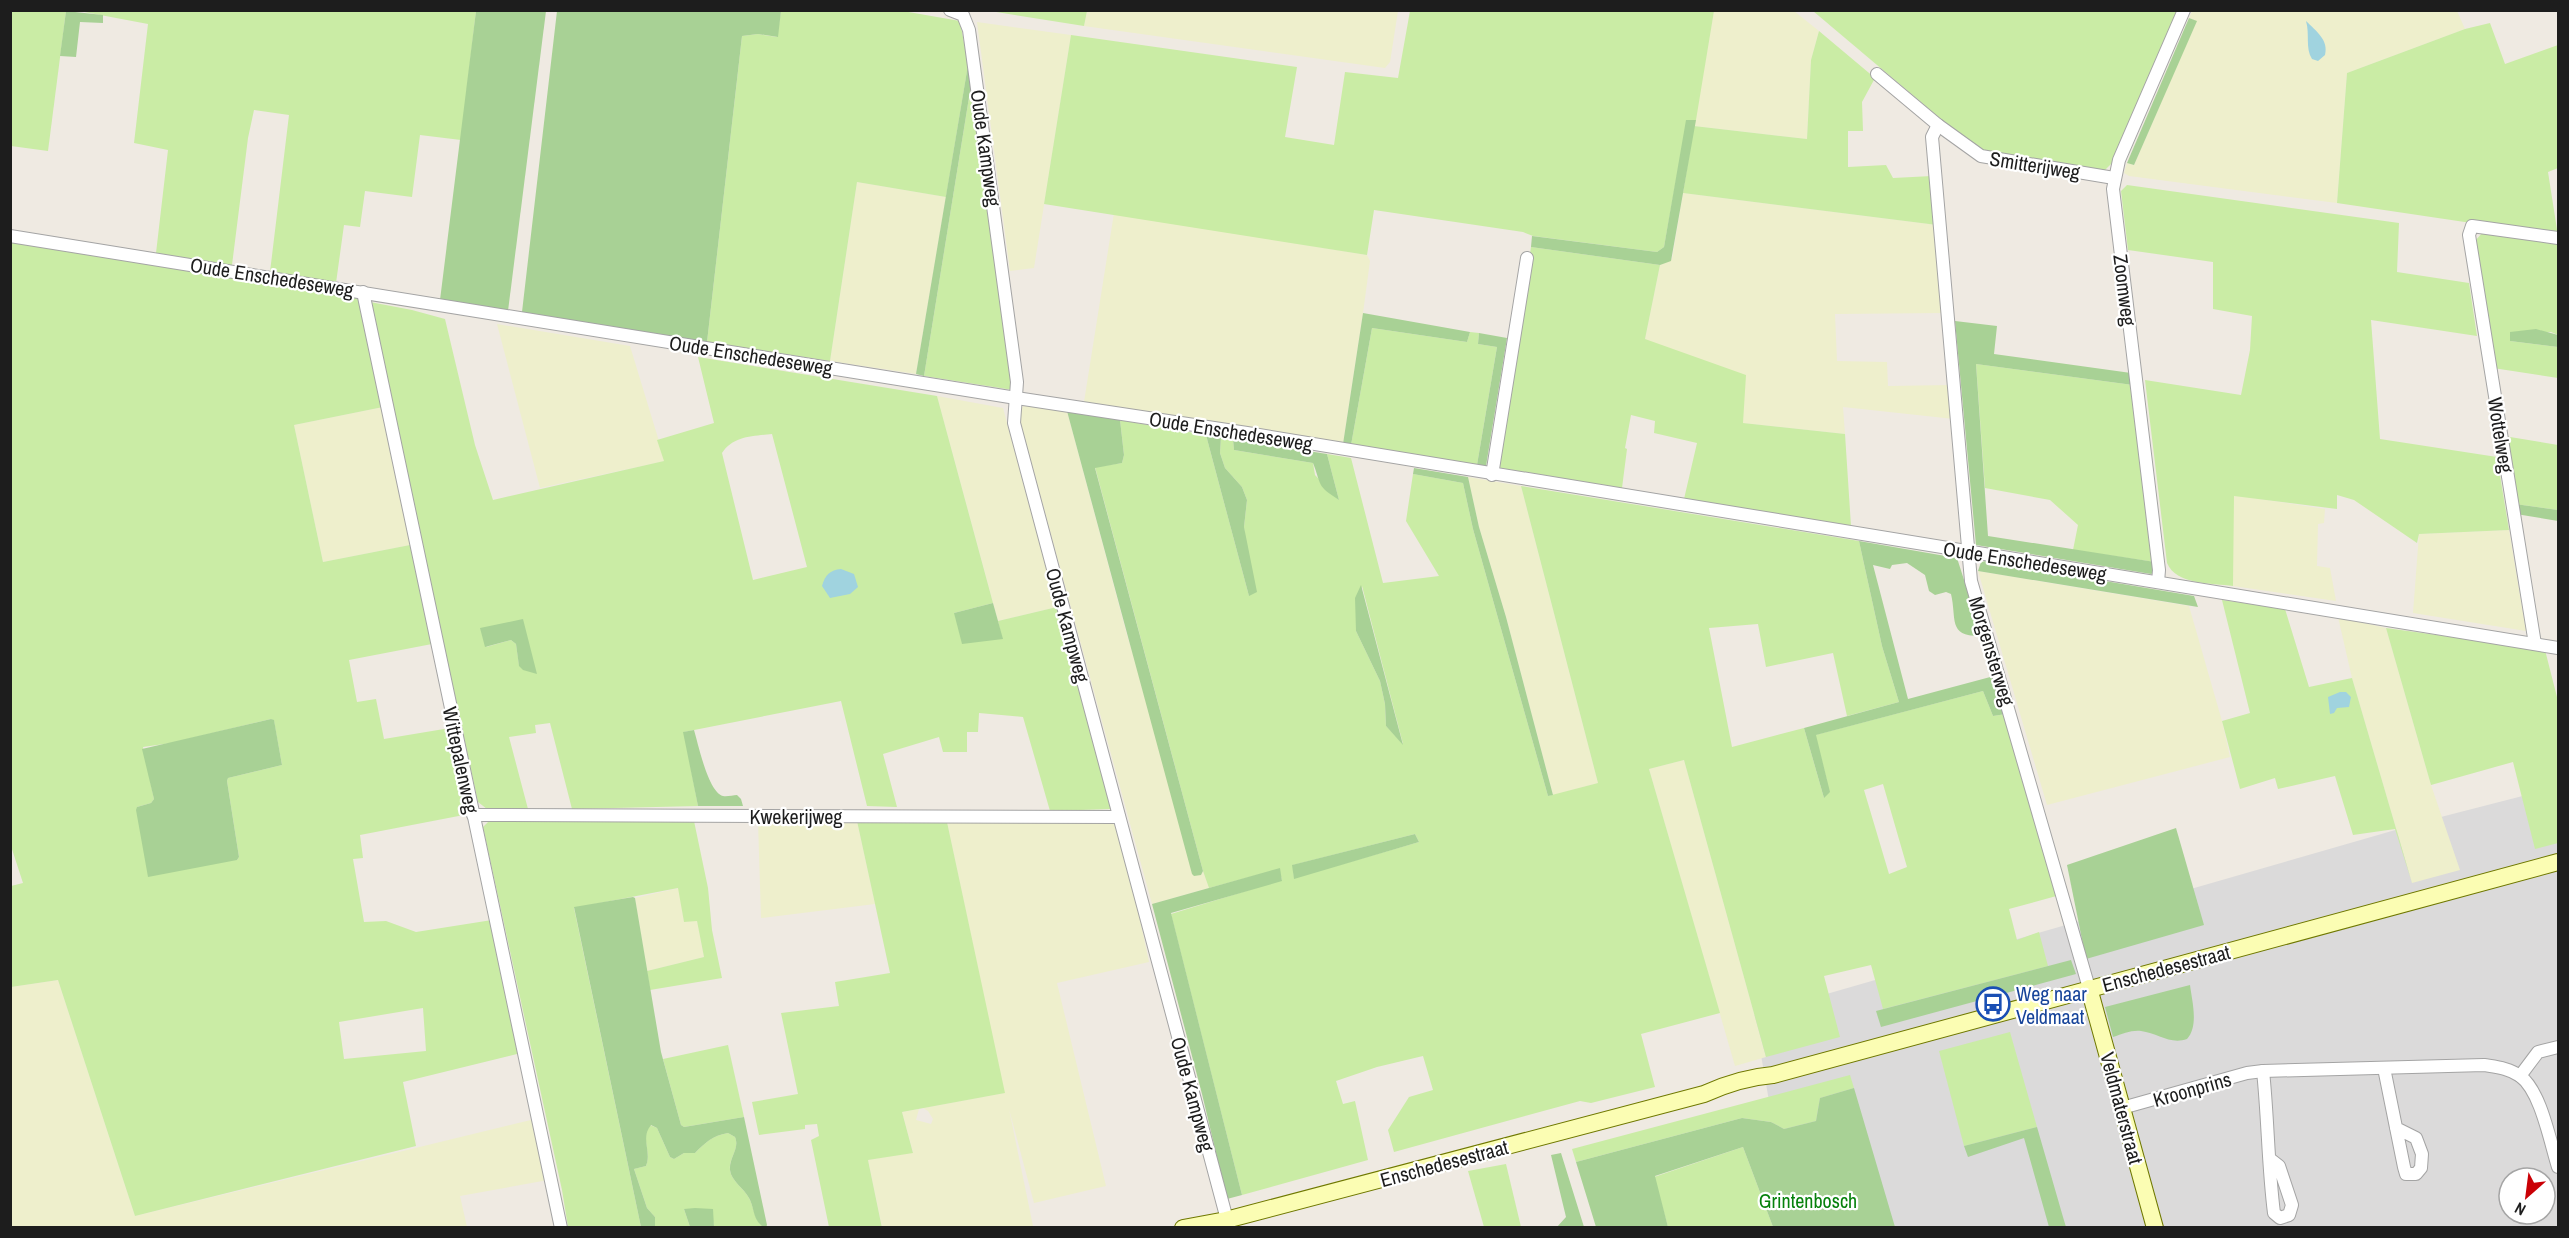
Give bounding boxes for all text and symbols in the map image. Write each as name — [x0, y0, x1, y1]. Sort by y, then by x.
street label: Oude Kampweg — [964, 88, 1008, 208]
street label: Smitterijweg — [1988, 145, 2082, 185]
street label: Oude Enschedeseweg — [188, 251, 356, 303]
street label: Zoomweg — [2107, 253, 2143, 327]
street label: Oude Enschedeseweg — [667, 329, 835, 381]
street label: Wottelweg — [2482, 395, 2520, 475]
street label: Oude Enschedeseweg — [1147, 405, 1315, 457]
street label: Oude Enschedeseweg — [1941, 535, 2109, 587]
street label: Oude Kampweg — [1040, 565, 1096, 685]
street label: Morgensterweg — [1963, 593, 2021, 709]
street label: Wittepalenweg — [437, 704, 485, 816]
street label: Kwekerijweg — [750, 803, 842, 830]
street label: Enschedesestraat — [2099, 938, 2233, 998]
place label: Weg naar Veldmaat — [2016, 980, 2087, 1030]
bus stop icon: Weg naar Veldmaat — [1975, 986, 2011, 1022]
street label: Oude Kampweg — [1165, 1034, 1221, 1154]
street label: Veldmaterstraat — [2094, 1049, 2150, 1167]
street label: Kroonprins — [2150, 1065, 2234, 1113]
street label: Enschedesestraat — [1377, 1133, 1511, 1193]
north arrow — [2497, 1166, 2557, 1226]
park label: Grintenbosch — [1759, 1187, 1857, 1214]
text: N — [2511, 1197, 2529, 1221]

